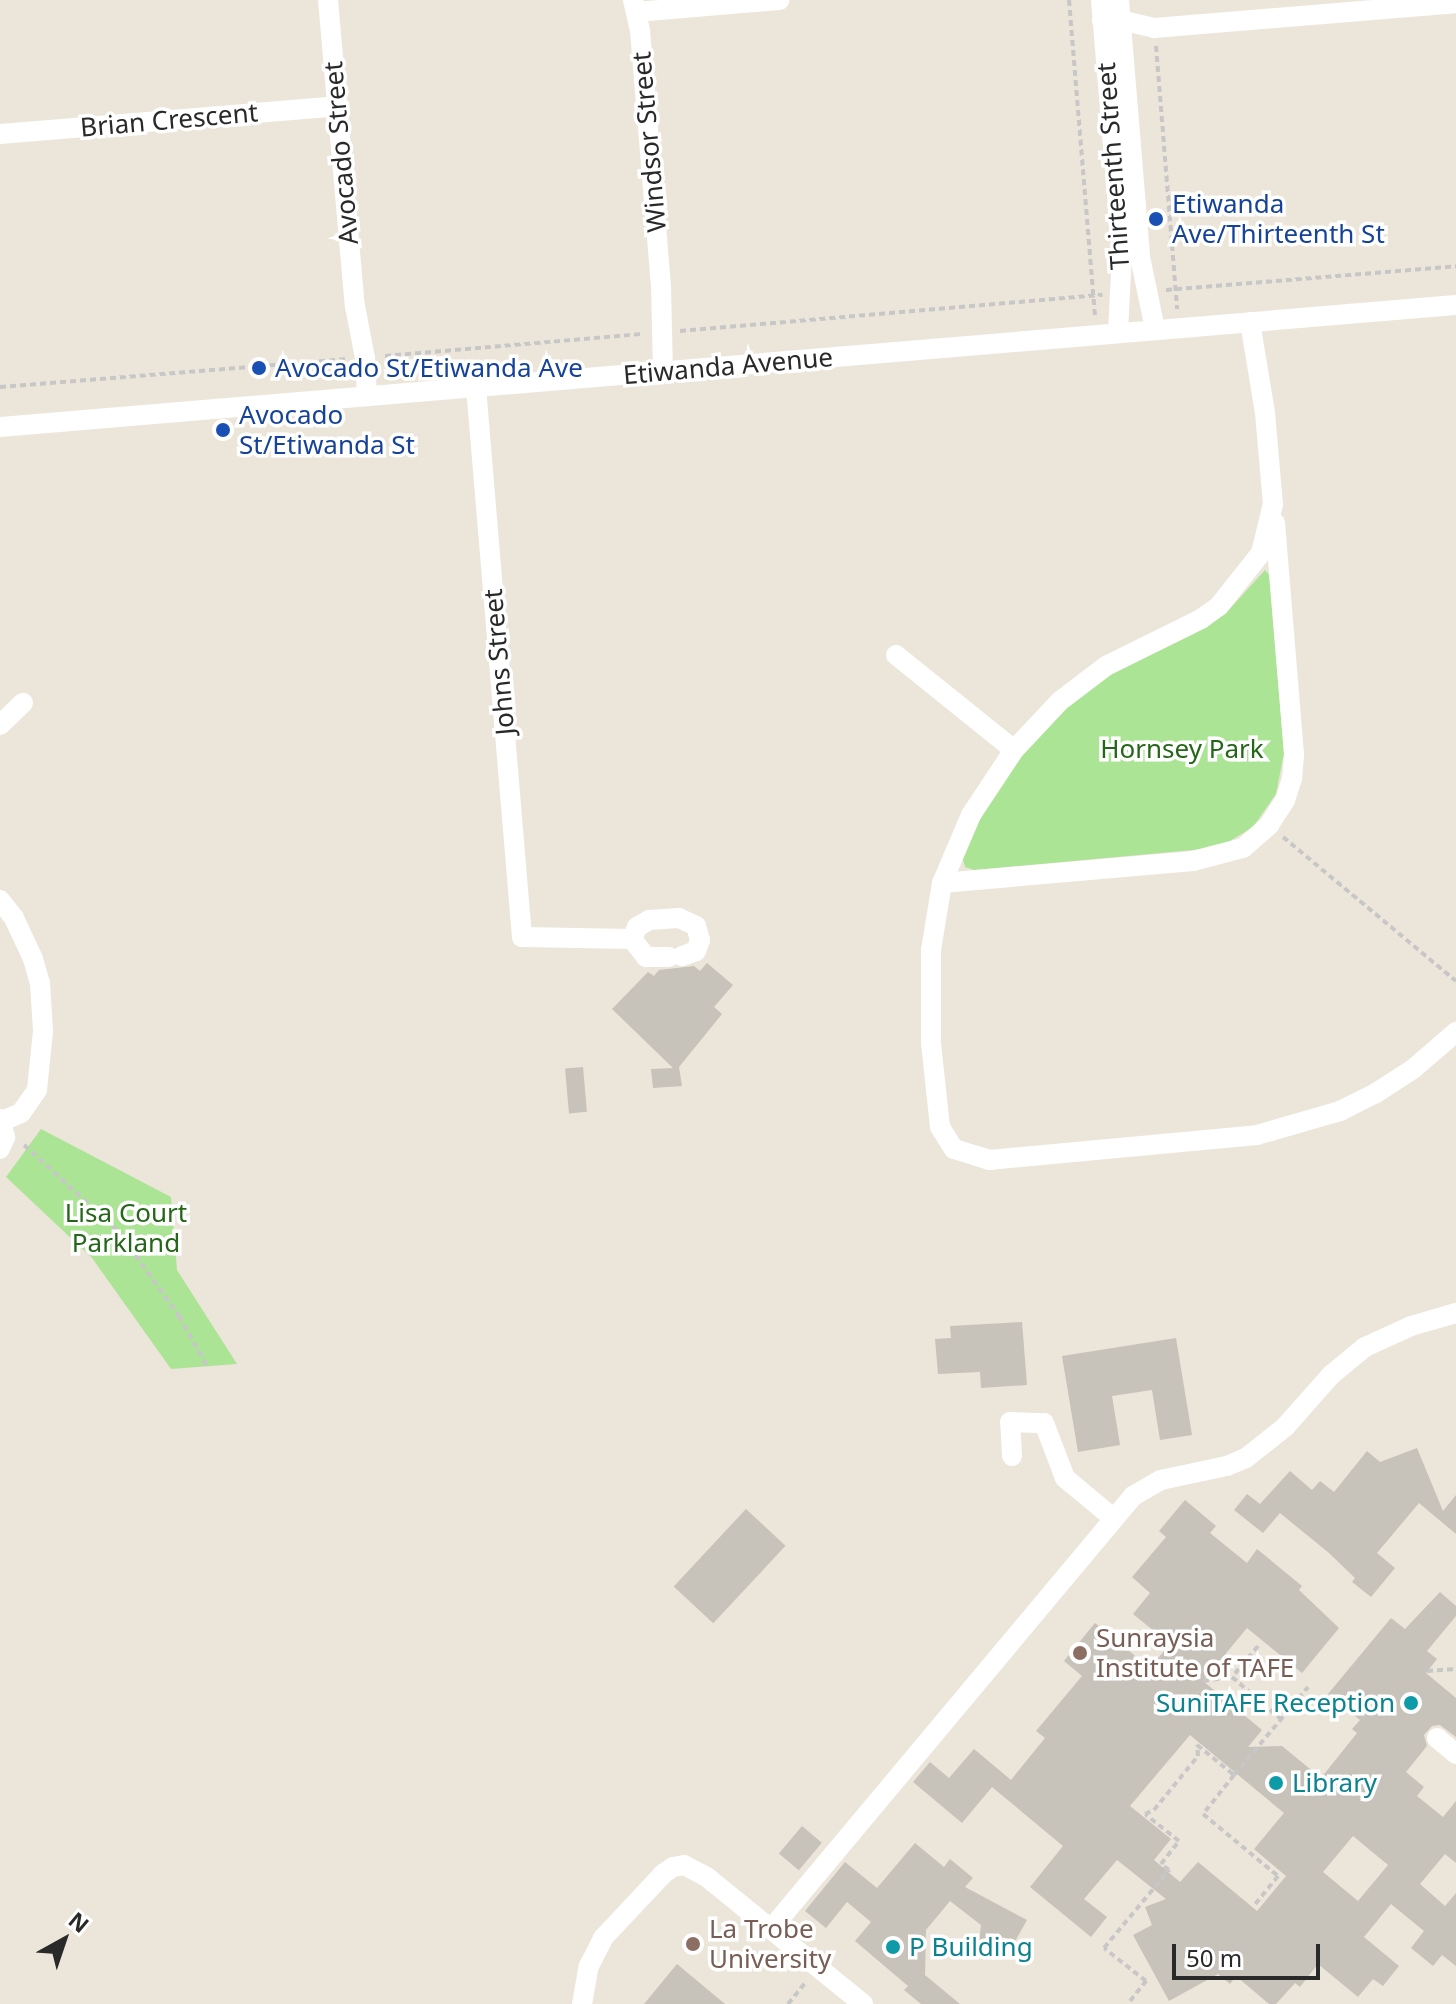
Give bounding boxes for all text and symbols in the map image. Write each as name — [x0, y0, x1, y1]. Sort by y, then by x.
street label: Windsor Street — [626, 50, 672, 234]
street label: Avocado Street — [317, 60, 365, 246]
street label: Thirteenth Street — [1090, 61, 1136, 271]
street label: Brian Crescent — [79, 97, 259, 143]
place label: Etiwanda Ave/Thirteenth St — [1172, 188, 1385, 250]
marker: Etiwanda Ave/Thirteenth St — [1147, 210, 1165, 228]
street label: Etiwanda Avenue — [622, 341, 834, 391]
place label: Avocado St/Etiwanda Ave — [275, 352, 583, 384]
marker: Avocado St/Etiwanda Ave — [250, 359, 268, 377]
place label: Avocado St/Etiwanda St — [239, 399, 415, 460]
marker: Avocado St/Etiwanda St — [214, 421, 232, 439]
street label: Johns Street — [477, 588, 521, 736]
park label: Hornsey Park — [1100, 733, 1264, 765]
park label: Lisa Court Parkland — [65, 1197, 187, 1258]
place label: Sunraysia Institute of TAFE — [1096, 1622, 1294, 1684]
marker: Sunraysia Institute of TAFE — [1071, 1644, 1089, 1662]
place label: SuniTAFE Reception — [1156, 1687, 1395, 1719]
marker: SuniTAFE Reception — [1402, 1694, 1420, 1712]
place label: Library — [1292, 1767, 1377, 1799]
marker: Library — [1267, 1774, 1285, 1792]
north arrow — [24, 1900, 104, 1980]
text: N — [63, 1904, 96, 1939]
place label: La Trobe University — [709, 1913, 831, 1974]
scale bar — [1176, 1928, 1324, 1978]
place label: P Building — [909, 1931, 1033, 1963]
marker: La Trobe University — [684, 1935, 702, 1953]
marker: P Building — [884, 1938, 902, 1956]
text: 50 m — [1186, 1941, 1242, 1974]

